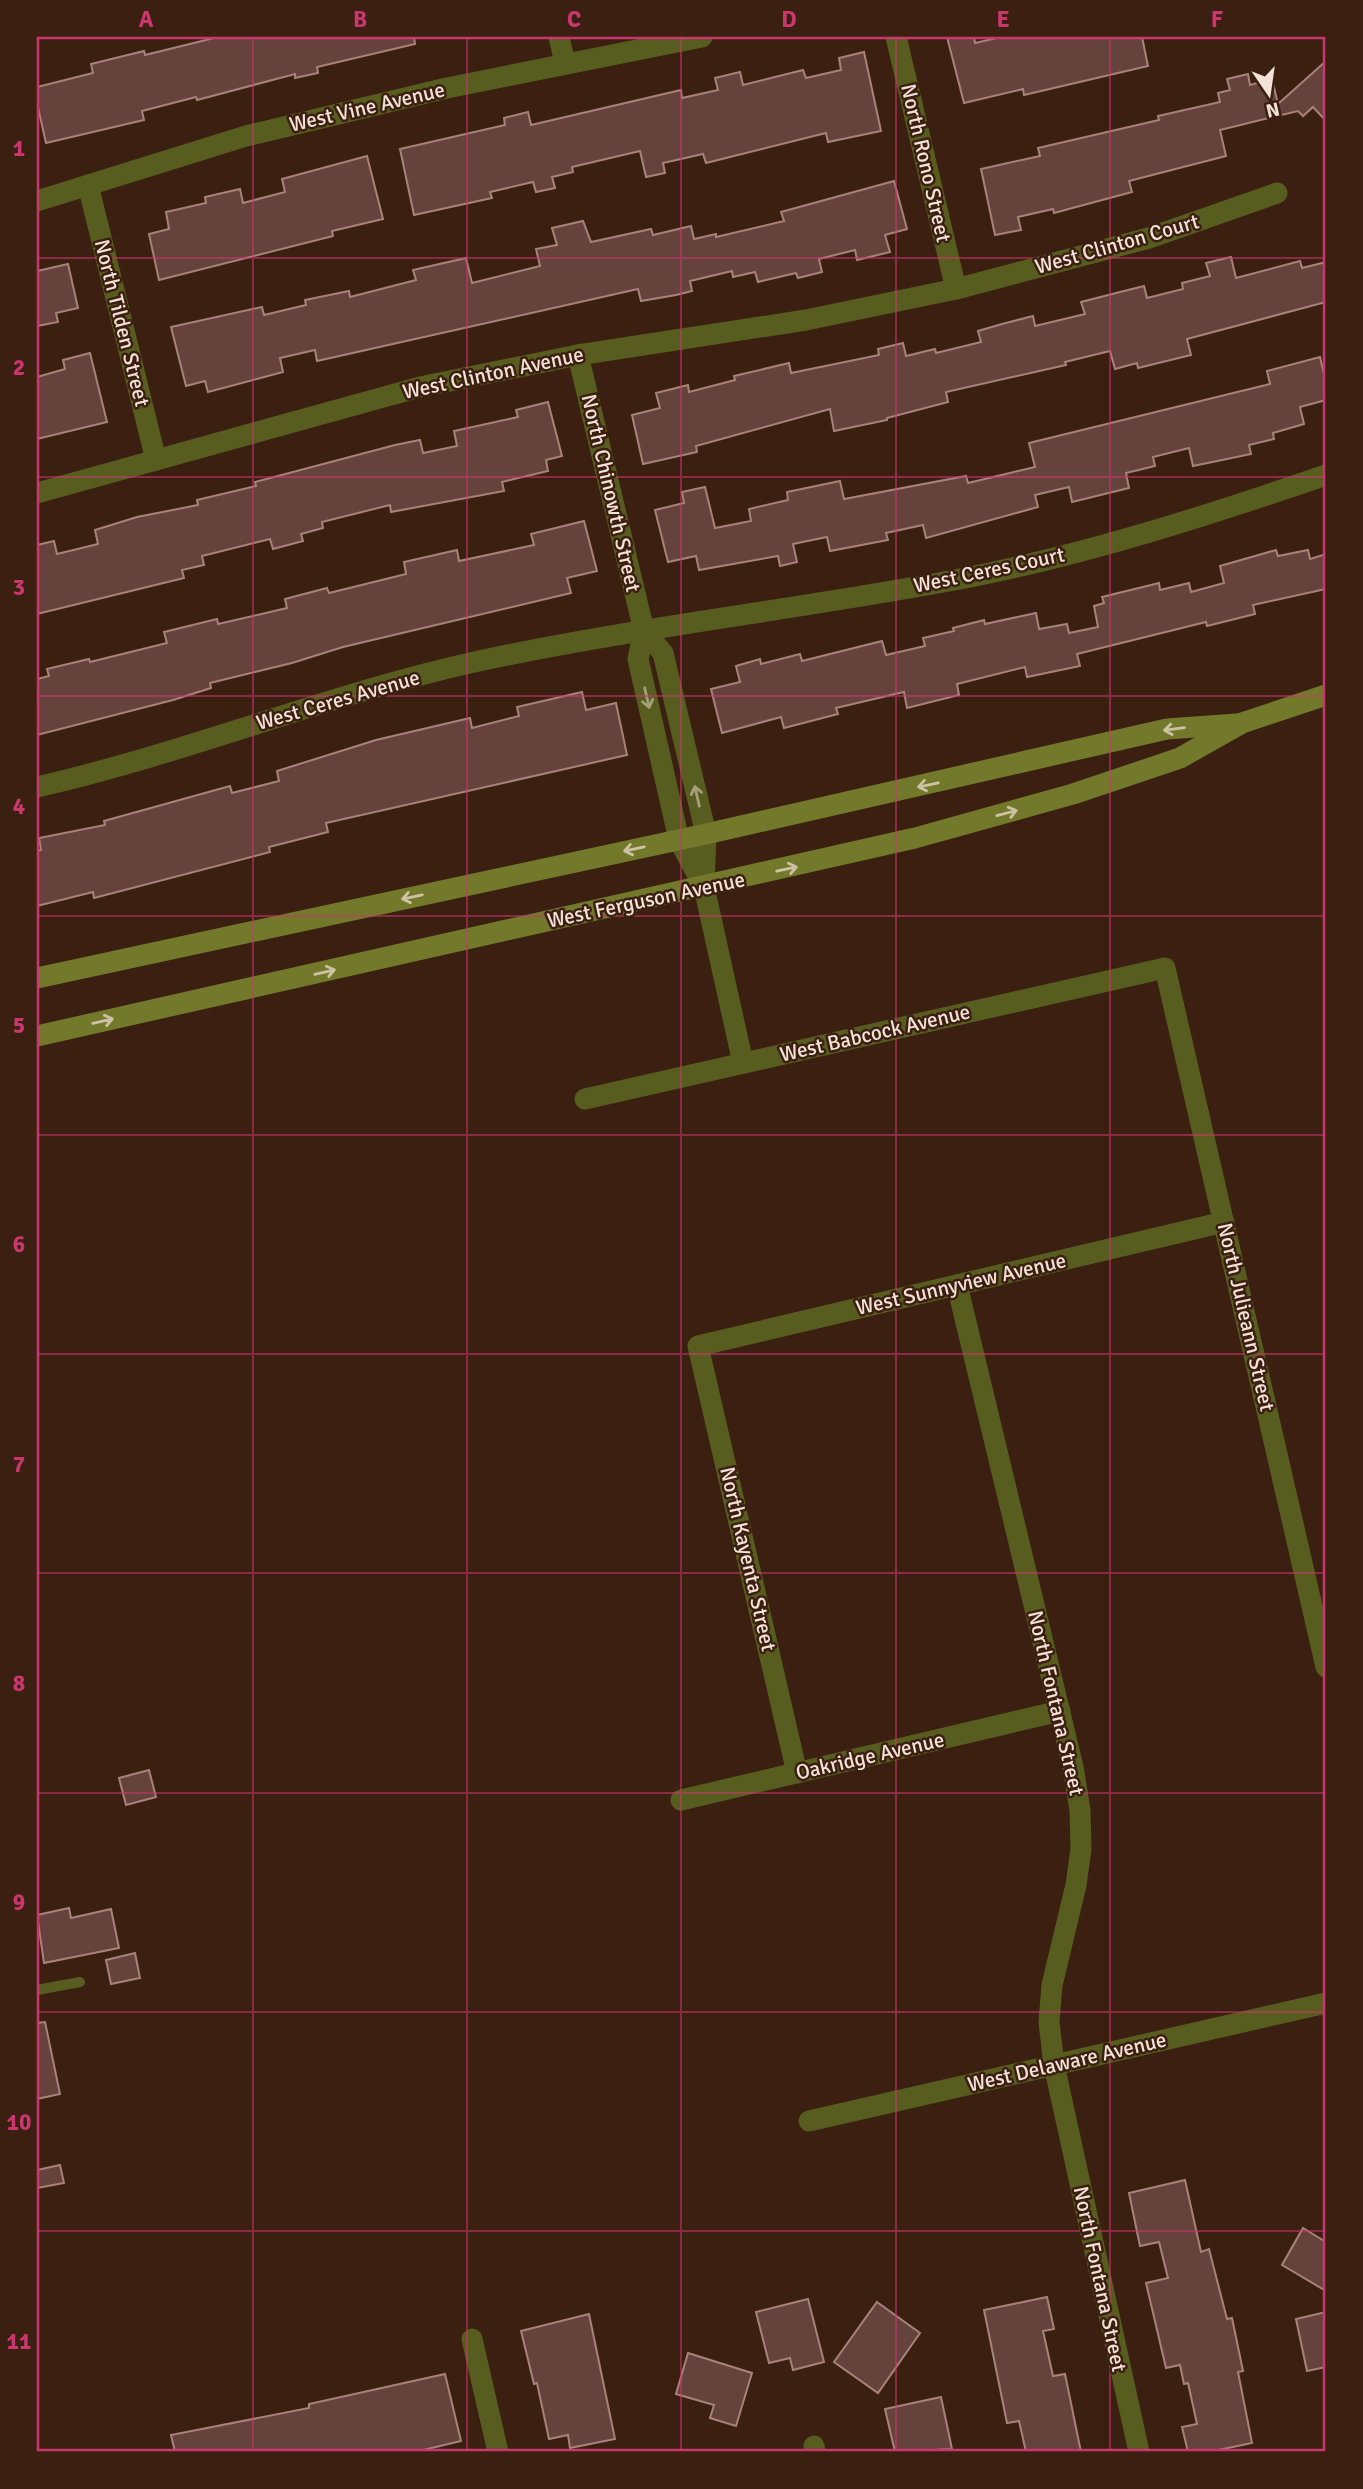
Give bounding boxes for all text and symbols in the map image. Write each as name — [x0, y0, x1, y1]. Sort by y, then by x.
text: A — [139, 5, 154, 34]
text: B — [353, 5, 367, 34]
text: C — [567, 5, 581, 34]
text: D — [781, 5, 797, 34]
text: E — [996, 5, 1010, 34]
text: F — [1211, 5, 1223, 34]
north arrow — [1234, 60, 1304, 130]
street label: West Vine Avenue — [287, 76, 447, 138]
street label: North Rono Street — [895, 81, 957, 245]
text: N — [1263, 96, 1282, 123]
text: 1 — [13, 134, 25, 163]
street label: West Clinton Court — [1032, 208, 1202, 280]
street label: North Tilden Street — [89, 237, 155, 409]
street label: West Clinton Avenue — [400, 341, 586, 405]
text: 2 — [13, 353, 25, 382]
street label: North Chinowth Street — [576, 392, 646, 594]
street label: West Ceres Court — [911, 541, 1067, 599]
text: 3 — [13, 573, 25, 602]
street label: West Ceres Avenue — [253, 664, 423, 736]
one-way arrow — [640, 686, 654, 709]
one-way arrow — [1163, 723, 1186, 736]
one-way arrow — [917, 778, 940, 792]
one-way arrow — [690, 785, 704, 808]
text: 4 — [13, 792, 25, 821]
one-way arrow — [995, 806, 1018, 819]
one-way arrow — [624, 844, 646, 857]
one-way arrow — [775, 862, 798, 876]
street label: West Ferguson Avenue — [545, 866, 747, 934]
one-way arrow — [401, 891, 424, 905]
one-way arrow — [313, 964, 336, 978]
street label: West Babcock Avenue — [777, 998, 973, 1068]
text: 5 — [13, 1011, 25, 1040]
one-way arrow — [91, 1014, 114, 1027]
street label: North Julieann Street — [1212, 1220, 1280, 1414]
text: 6 — [13, 1230, 25, 1259]
street label: West Sunnyview Avenue — [853, 1247, 1069, 1321]
text: 7 — [13, 1450, 25, 1479]
street label: North Kayenta Street — [714, 1464, 782, 1654]
street label: North Fontana Street — [1022, 1608, 1090, 1798]
text: 8 — [13, 1669, 25, 1698]
street label: Oakridge Avenue — [793, 1726, 947, 1786]
text: 9 — [13, 1888, 25, 1917]
street label: West Delaware Avenue — [965, 2026, 1169, 2098]
text: 10 — [7, 2108, 31, 2137]
street label: North Fontana Street — [1068, 2184, 1132, 2374]
text: 11 — [7, 2327, 31, 2356]

